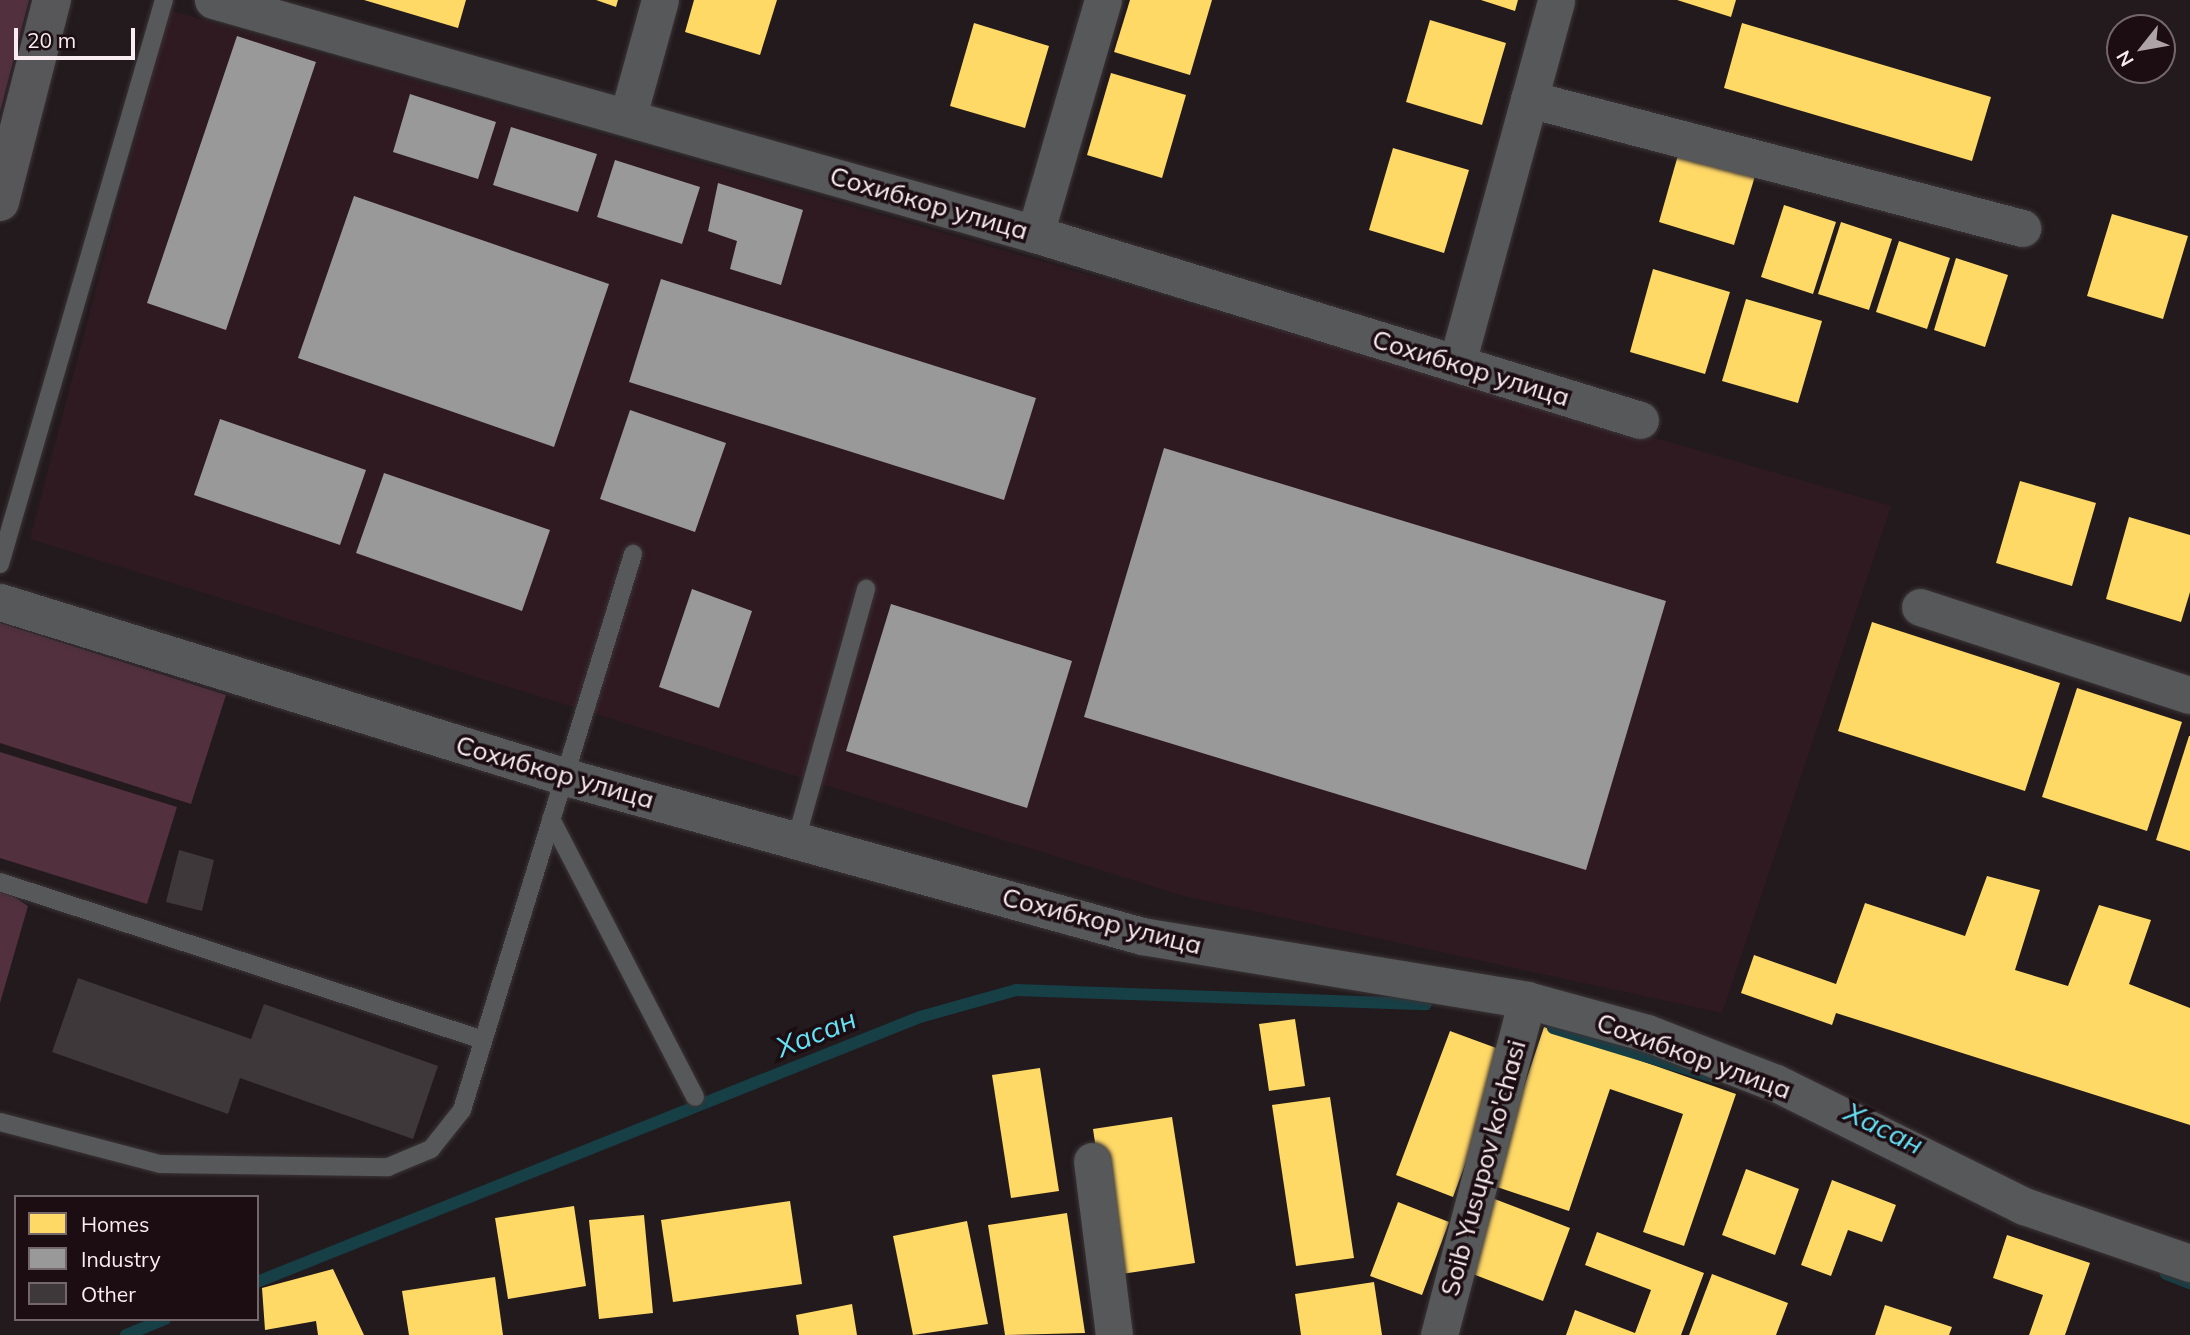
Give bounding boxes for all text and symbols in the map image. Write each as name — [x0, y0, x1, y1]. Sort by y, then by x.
scale bar — [18, 14, 138, 58]
north arrow — [2106, 14, 2176, 84]
text: 20 m — [27, 27, 76, 53]
text: N — [2111, 46, 2139, 71]
street label: Сохибкор улица — [826, 160, 1032, 246]
street label: Сохибкор улица — [1369, 323, 1573, 413]
street label: Сохибкор улица — [452, 729, 658, 815]
street label: Сохибкор улица — [999, 881, 1205, 961]
water label: Хасан — [771, 1002, 861, 1064]
street label: Сохибкор улица — [1593, 1006, 1795, 1106]
street label: Soib Yusupov ko'chasi — [1434, 1037, 1532, 1299]
water label: Хасан — [1839, 1095, 1929, 1161]
legend — [14, 1195, 259, 1321]
text: Homes — [81, 1211, 149, 1237]
text: Industry — [81, 1246, 161, 1272]
text: Other — [81, 1281, 136, 1307]

